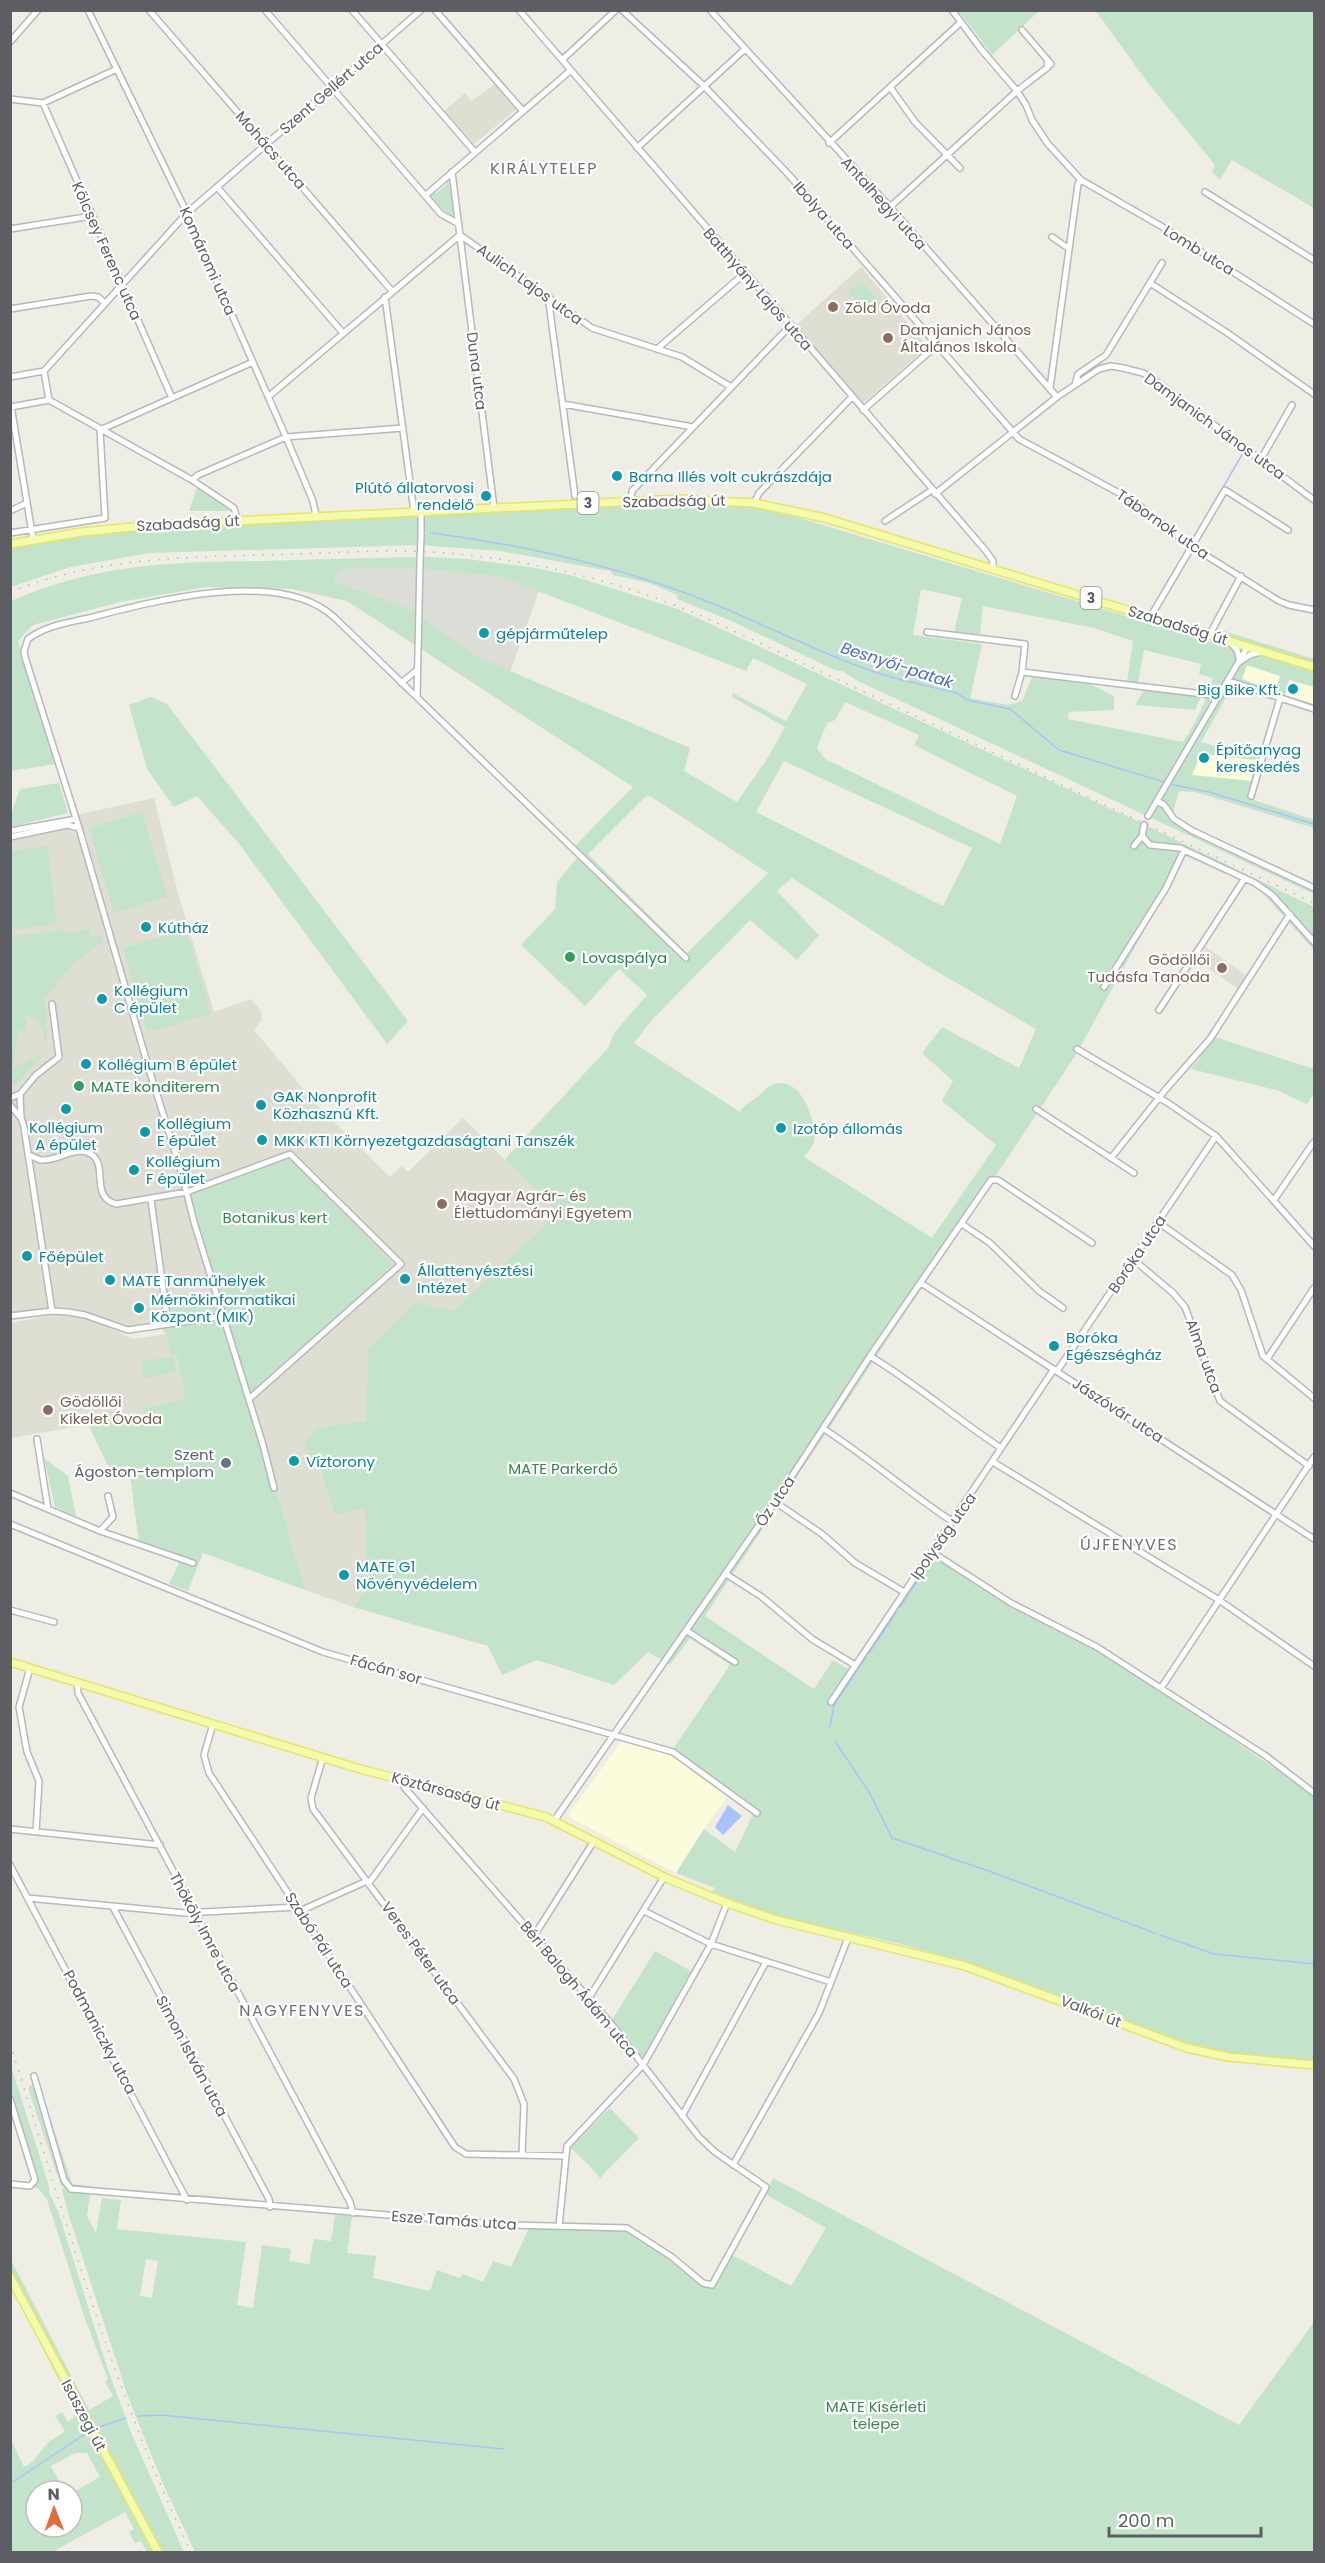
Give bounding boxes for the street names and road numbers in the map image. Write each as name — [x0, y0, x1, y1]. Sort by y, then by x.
street label: Szent Gellért utca — [275, 37, 387, 139]
street label: Mohács utca — [231, 106, 311, 194]
street label: Antalhegyi utca — [837, 152, 931, 254]
street label: Ibolya utca — [789, 176, 859, 254]
street label: Kölcsey Ferenc utca — [67, 178, 147, 324]
street label: Komáromi utca — [175, 203, 241, 319]
street label: Lomb utca — [1160, 220, 1238, 280]
street label: Batthyány Lajos utca — [699, 223, 817, 355]
street label: Aulich Lajos utca — [473, 239, 587, 329]
street label: Duna utca — [462, 331, 492, 411]
street label: Damjanich János utca — [1140, 368, 1290, 484]
street label: Tábornok utca — [1112, 484, 1214, 564]
street label: Szabadság út — [622, 490, 726, 512]
road number: 3 — [578, 492, 598, 514]
street label: Szabadság út — [136, 510, 240, 536]
road number: 3 — [1080, 587, 1102, 609]
street label: Szabadság út — [1126, 600, 1230, 650]
street label: Boróka utca — [1103, 1211, 1171, 1297]
street label: Alma utca — [1181, 1316, 1227, 1396]
street label: Jászóvár utca — [1068, 1373, 1168, 1447]
street label: Őz utca — [750, 1472, 800, 1530]
street label: Ipolyság utca — [905, 1488, 981, 1584]
street label: Fácán sor — [348, 1649, 425, 1689]
street label: Köztársaság út — [389, 1766, 503, 1816]
street label: Thököly Imre utca — [164, 1868, 246, 1996]
street label: Szabó Pál utca — [280, 1888, 358, 1992]
street label: Veres Péter utca — [376, 1897, 466, 2009]
street label: Béri Balogh Ádám utca — [516, 1916, 642, 2062]
street label: Podmaniczky utca — [58, 1966, 142, 2098]
street label: Valkói út — [1057, 1990, 1125, 2032]
street label: Simon István utca — [151, 1992, 233, 2120]
street label: Esze Tamás utca — [391, 2205, 517, 2235]
street label: Isaszegi út — [56, 2375, 112, 2455]

